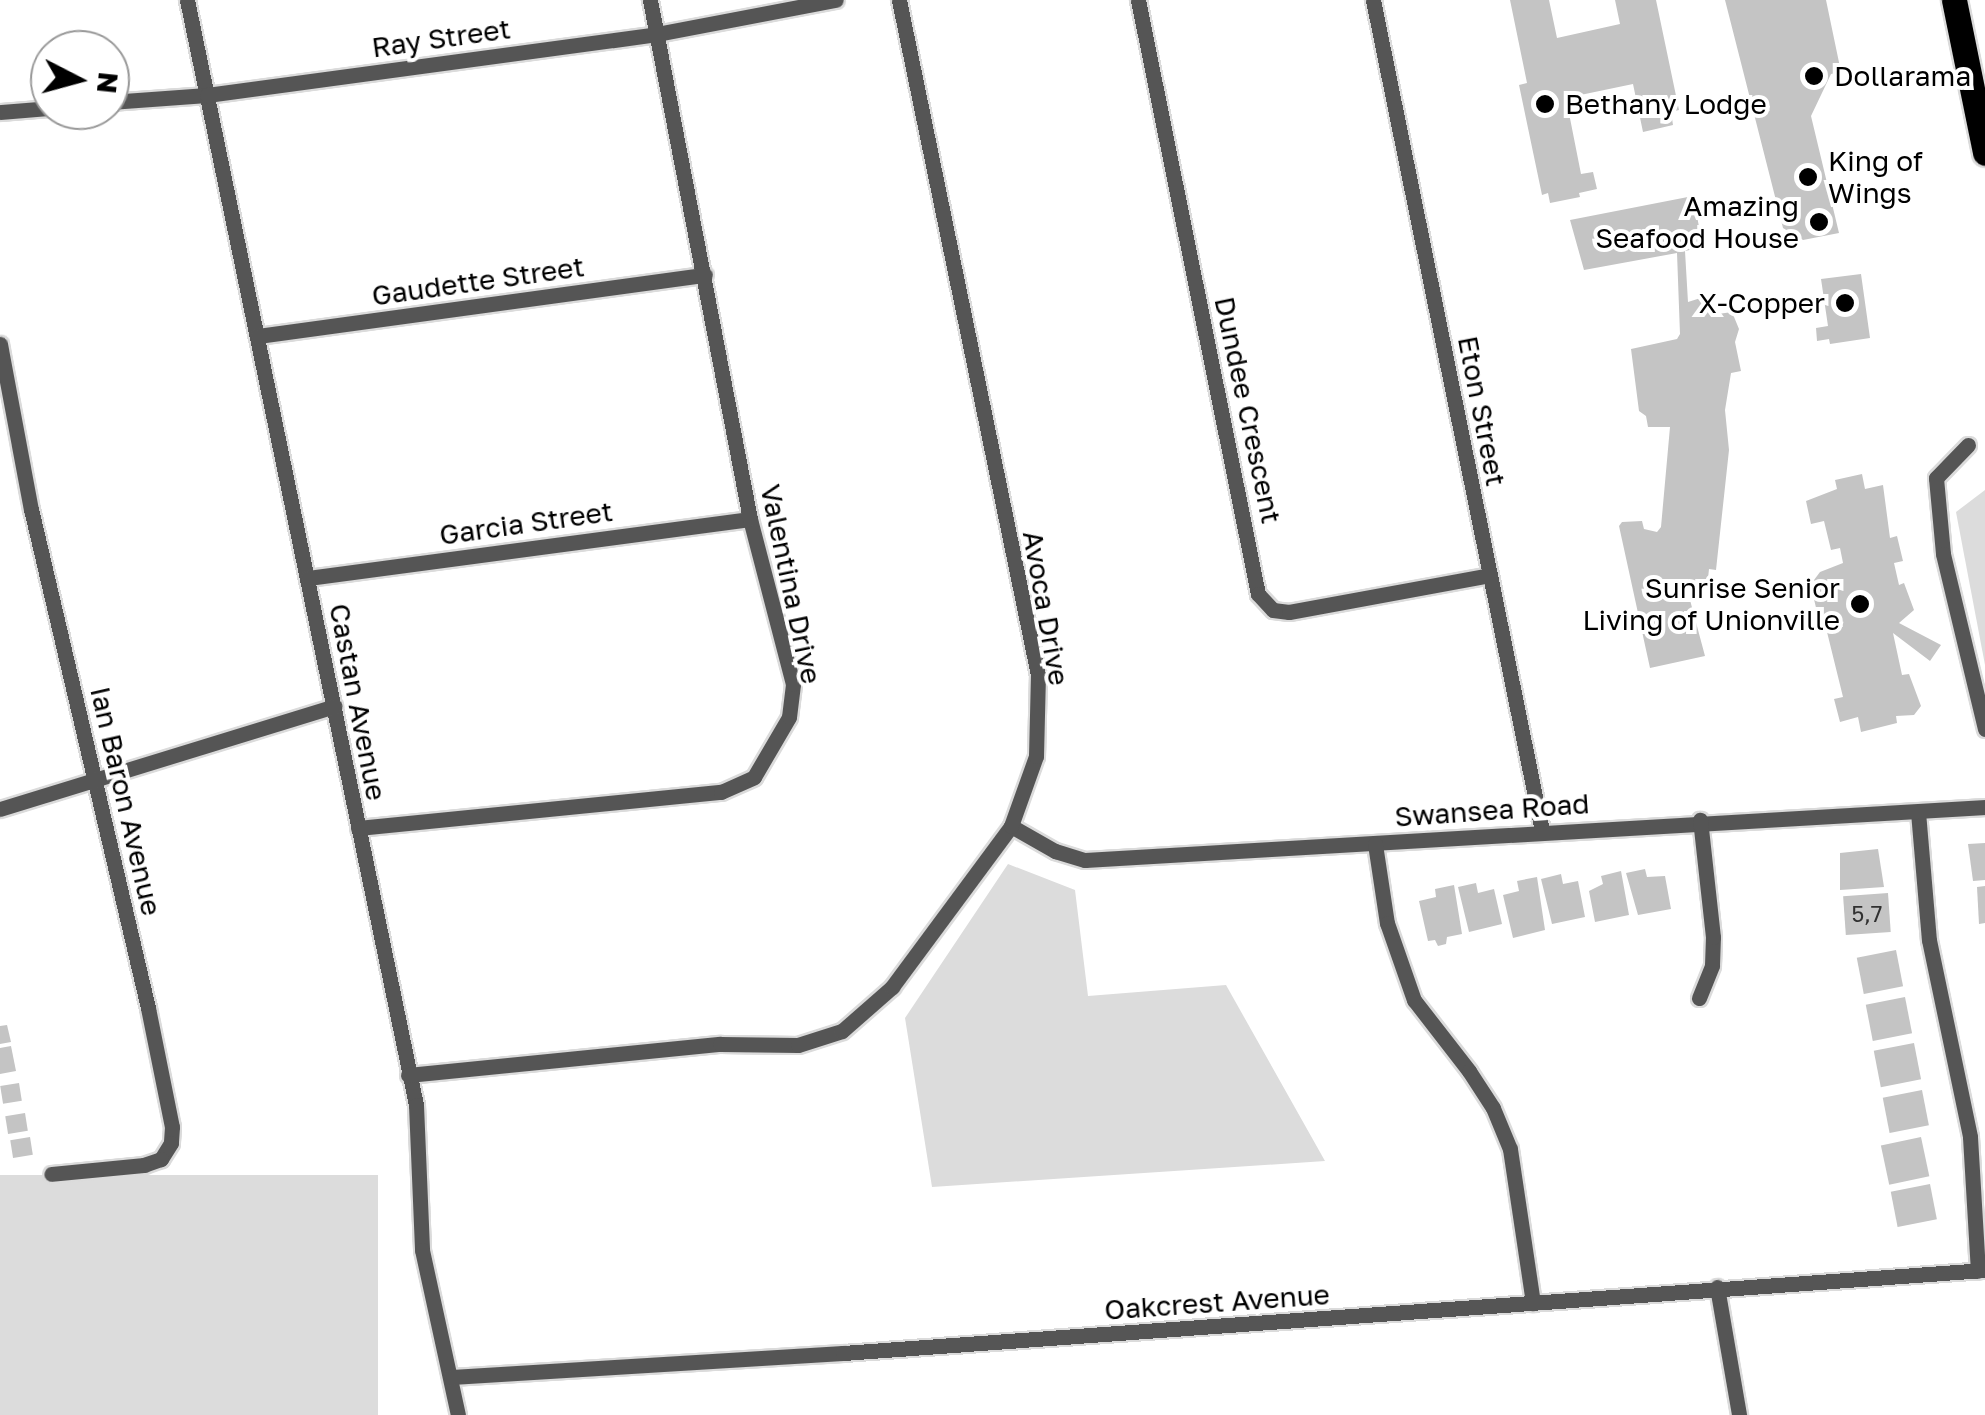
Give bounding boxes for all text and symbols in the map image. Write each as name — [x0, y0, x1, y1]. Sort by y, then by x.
street label: Ray Street — [370, 12, 512, 64]
north arrow — [30, 30, 130, 130]
place label: Dollarama — [1834, 59, 1971, 93]
marker: Dollarama — [1803, 65, 1825, 87]
text: N — [91, 71, 126, 95]
place label: Bethany Lodge — [1565, 87, 1767, 121]
marker: Bethany Lodge — [1534, 93, 1556, 115]
place label: King of Wings — [1828, 144, 1923, 210]
marker: King of Wings — [1797, 166, 1819, 188]
place label: Amazing Seafood House — [1595, 189, 1799, 255]
marker: Amazing Seafood House — [1808, 211, 1830, 233]
street label: Gaudette Street — [370, 249, 586, 313]
place label: X-Copper — [1698, 286, 1825, 320]
marker: X-Copper — [1834, 292, 1856, 314]
street label: Dundee Crescent — [1208, 294, 1288, 526]
street label: Eton Street — [1451, 333, 1513, 489]
street label: Valentina Drive — [753, 481, 829, 687]
street label: Garcia Street — [437, 494, 615, 552]
street label: Avoca Drive — [1016, 528, 1076, 688]
place label: Sunrise Senior Living of Unionville — [1582, 571, 1840, 637]
marker: Sunrise Senior Living of Unionville — [1849, 593, 1871, 615]
street label: Castan Avenue — [322, 601, 394, 803]
street label: Ian Baron Avenue — [83, 683, 169, 919]
street label: Swansea Road — [1393, 786, 1591, 834]
house number: 5,7 — [1851, 901, 1883, 927]
street label: Oakcrest Avenue — [1103, 1277, 1331, 1327]

